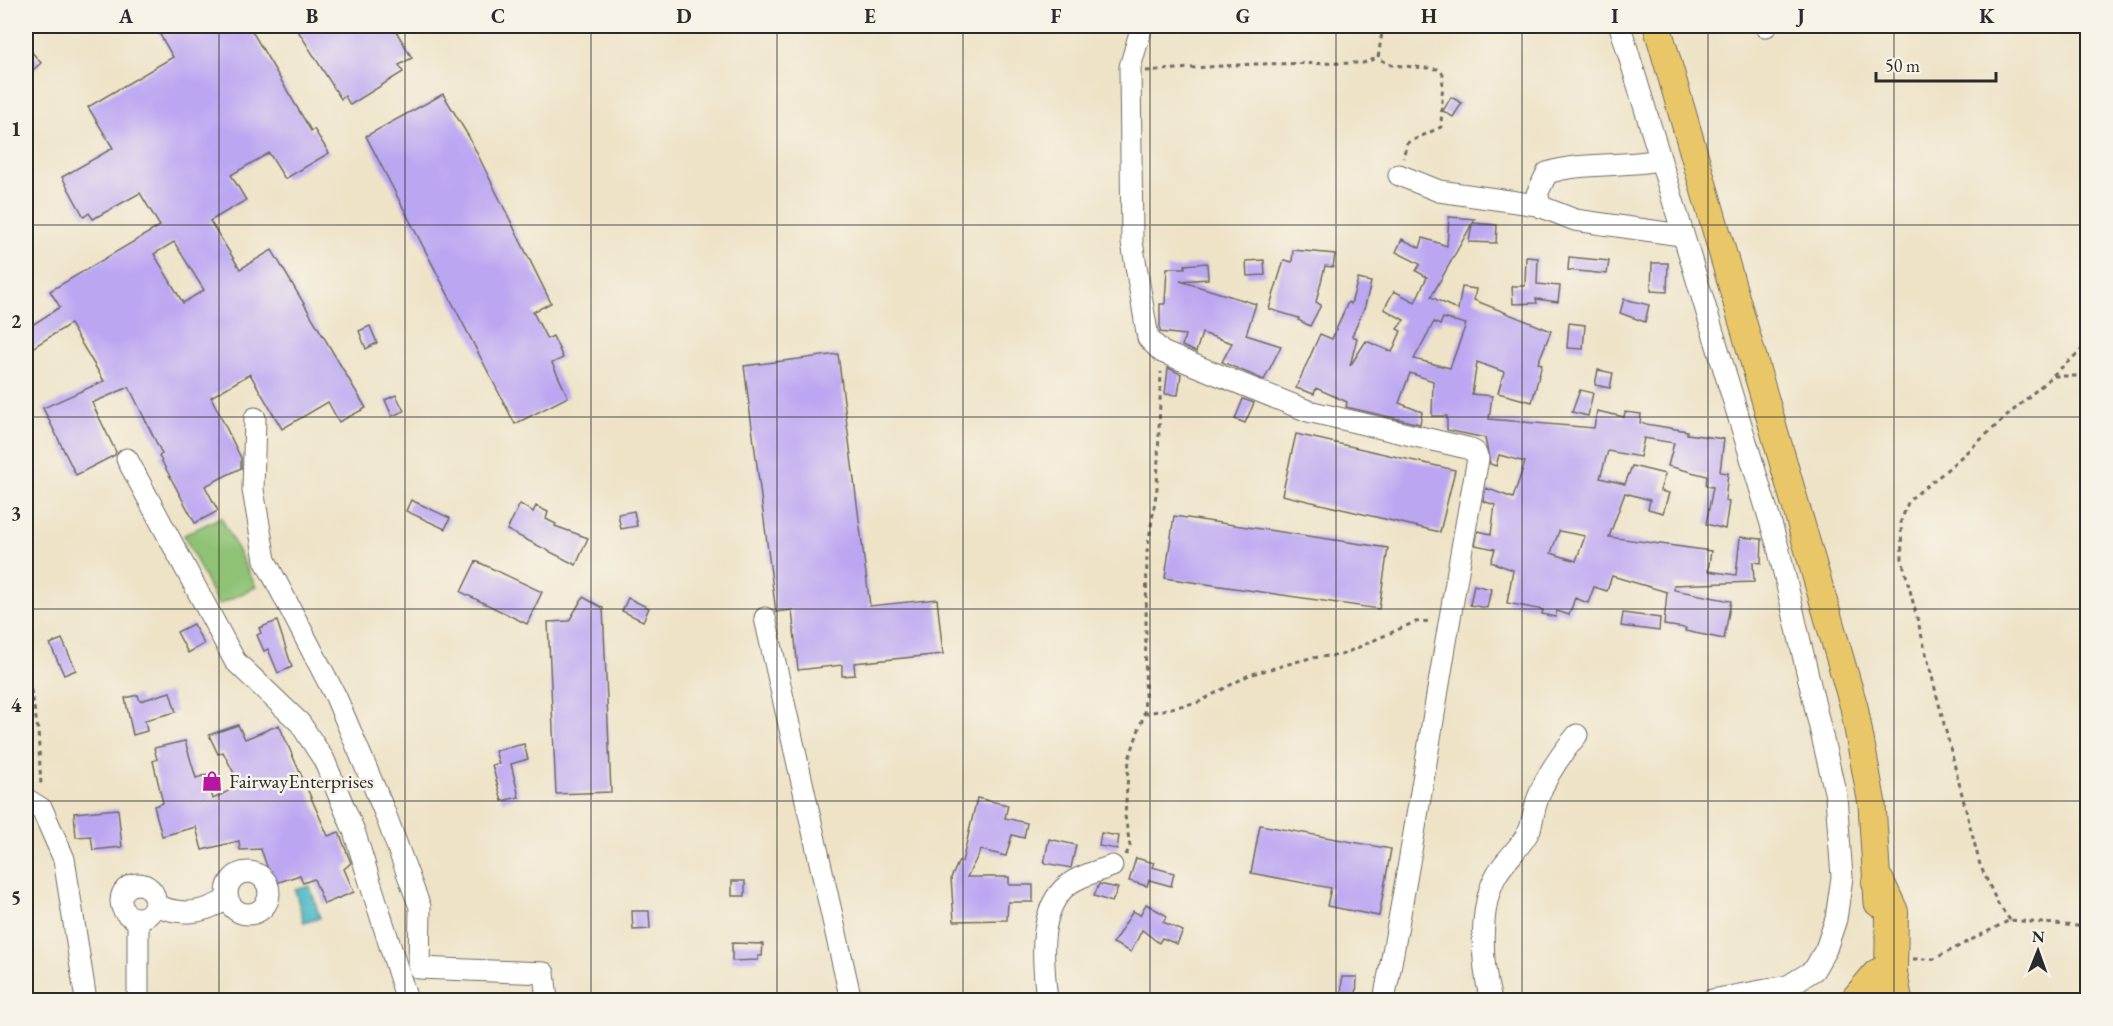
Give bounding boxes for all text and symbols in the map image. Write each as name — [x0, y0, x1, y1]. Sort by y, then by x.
text: A — [118, 3, 134, 29]
text: B — [306, 3, 318, 29]
text: C — [491, 3, 505, 29]
text: D — [676, 3, 692, 29]
text: E — [864, 3, 876, 29]
text: F — [1051, 3, 1062, 29]
text: G — [1236, 3, 1250, 29]
text: H — [1421, 3, 1437, 29]
text: I — [1611, 3, 1619, 29]
text: J — [1795, 3, 1805, 29]
text: K — [1979, 3, 1995, 29]
scale bar — [1876, 45, 1996, 83]
text: 50 m — [1885, 54, 1920, 77]
text: 1 — [11, 116, 21, 142]
text: 2 — [11, 308, 22, 334]
text: 3 — [11, 500, 21, 526]
text: 4 — [11, 692, 22, 718]
place label: FairwayEnterprises — [229, 768, 373, 794]
shop icon: FairwayEnterprises — [200, 769, 224, 793]
text: 5 — [11, 884, 21, 910]
north arrow — [2008, 921, 2068, 981]
text: N — [2032, 926, 2045, 947]

